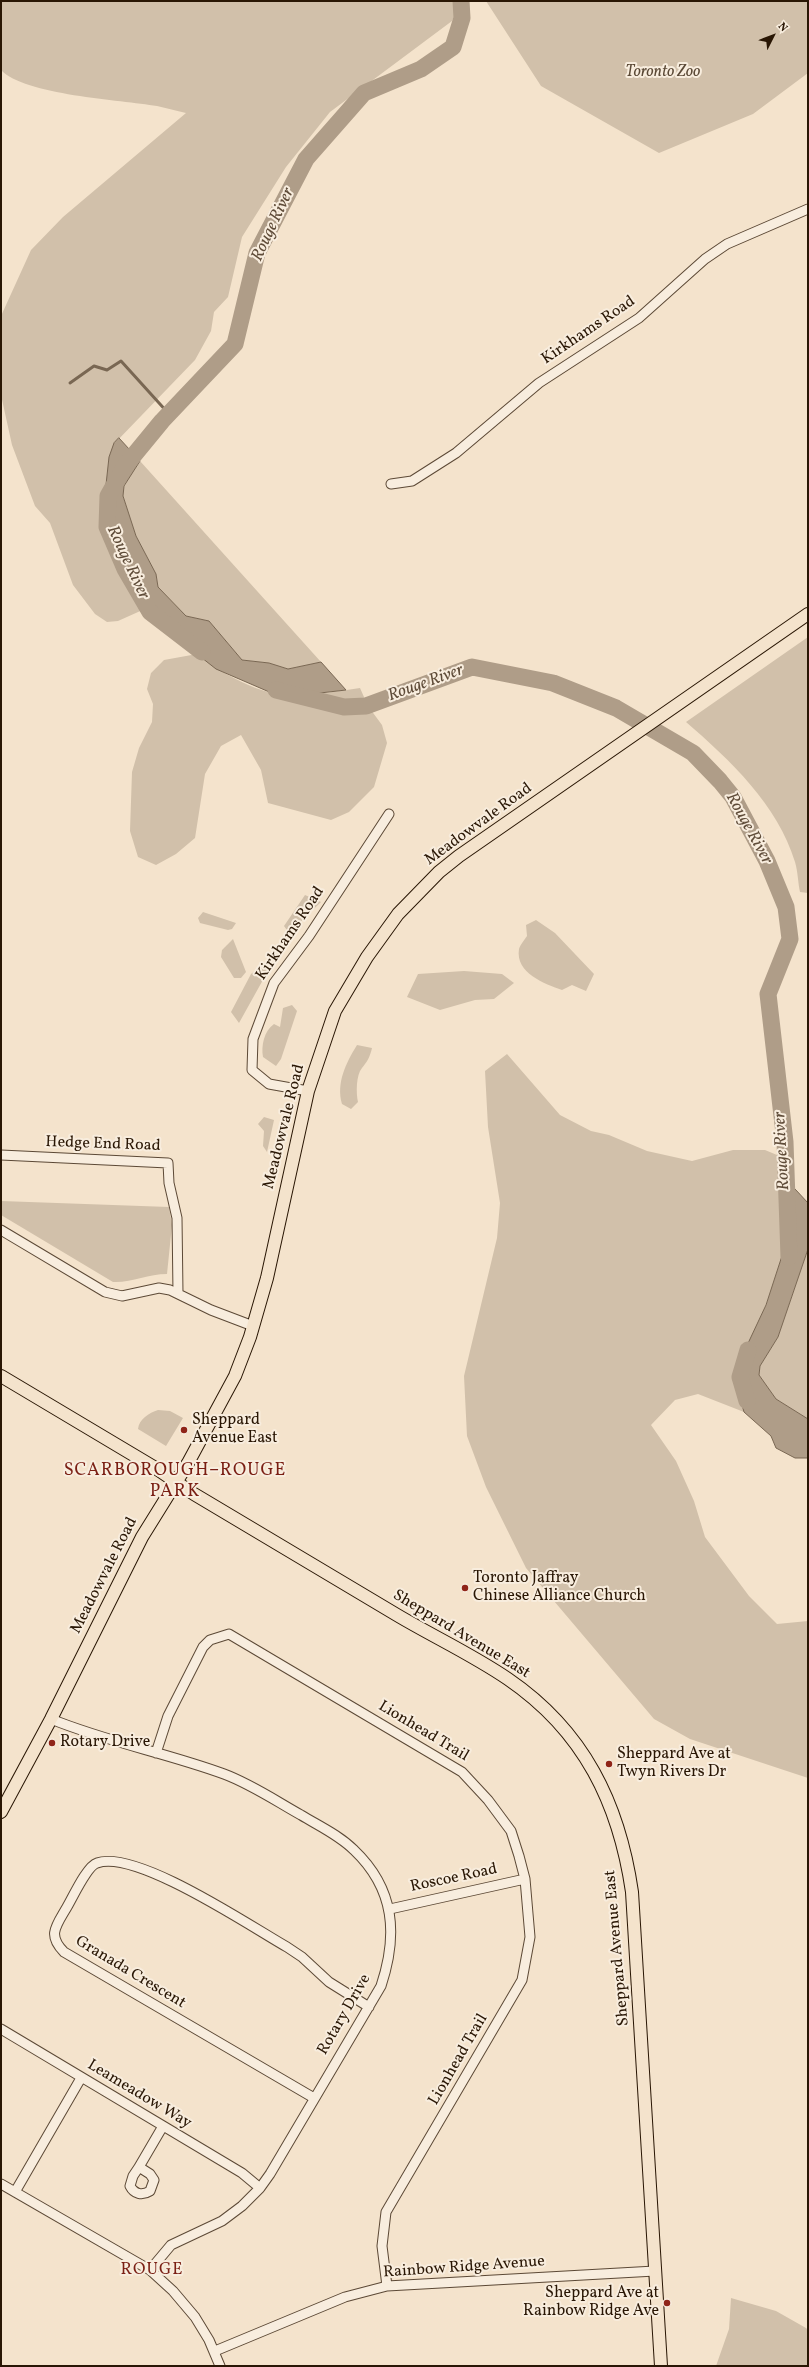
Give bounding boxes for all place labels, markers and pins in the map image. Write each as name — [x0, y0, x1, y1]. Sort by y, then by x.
place label: Sheppard Avenue East — [192, 1411, 278, 1449]
marker: Sheppard Avenue East — [179, 1425, 189, 1435]
place label: Toronto Jaffray Chinese Alliance Church — [473, 1569, 646, 1607]
marker: Toronto Jaffray Chinese Alliance Church — [460, 1583, 470, 1593]
place label: Rotary Drive — [60, 1733, 150, 1753]
marker: Rotary Drive — [47, 1738, 57, 1748]
place label: Sheppard Ave at Twyn Rivers Dr — [617, 1745, 731, 1783]
marker: Sheppard Ave at Twyn Rivers Dr — [604, 1759, 614, 1769]
place label: Sheppard Ave at Rainbow Ridge Ave — [523, 2284, 659, 2322]
marker: Sheppard Ave at Rainbow Ridge Ave — [662, 2298, 672, 2308]

